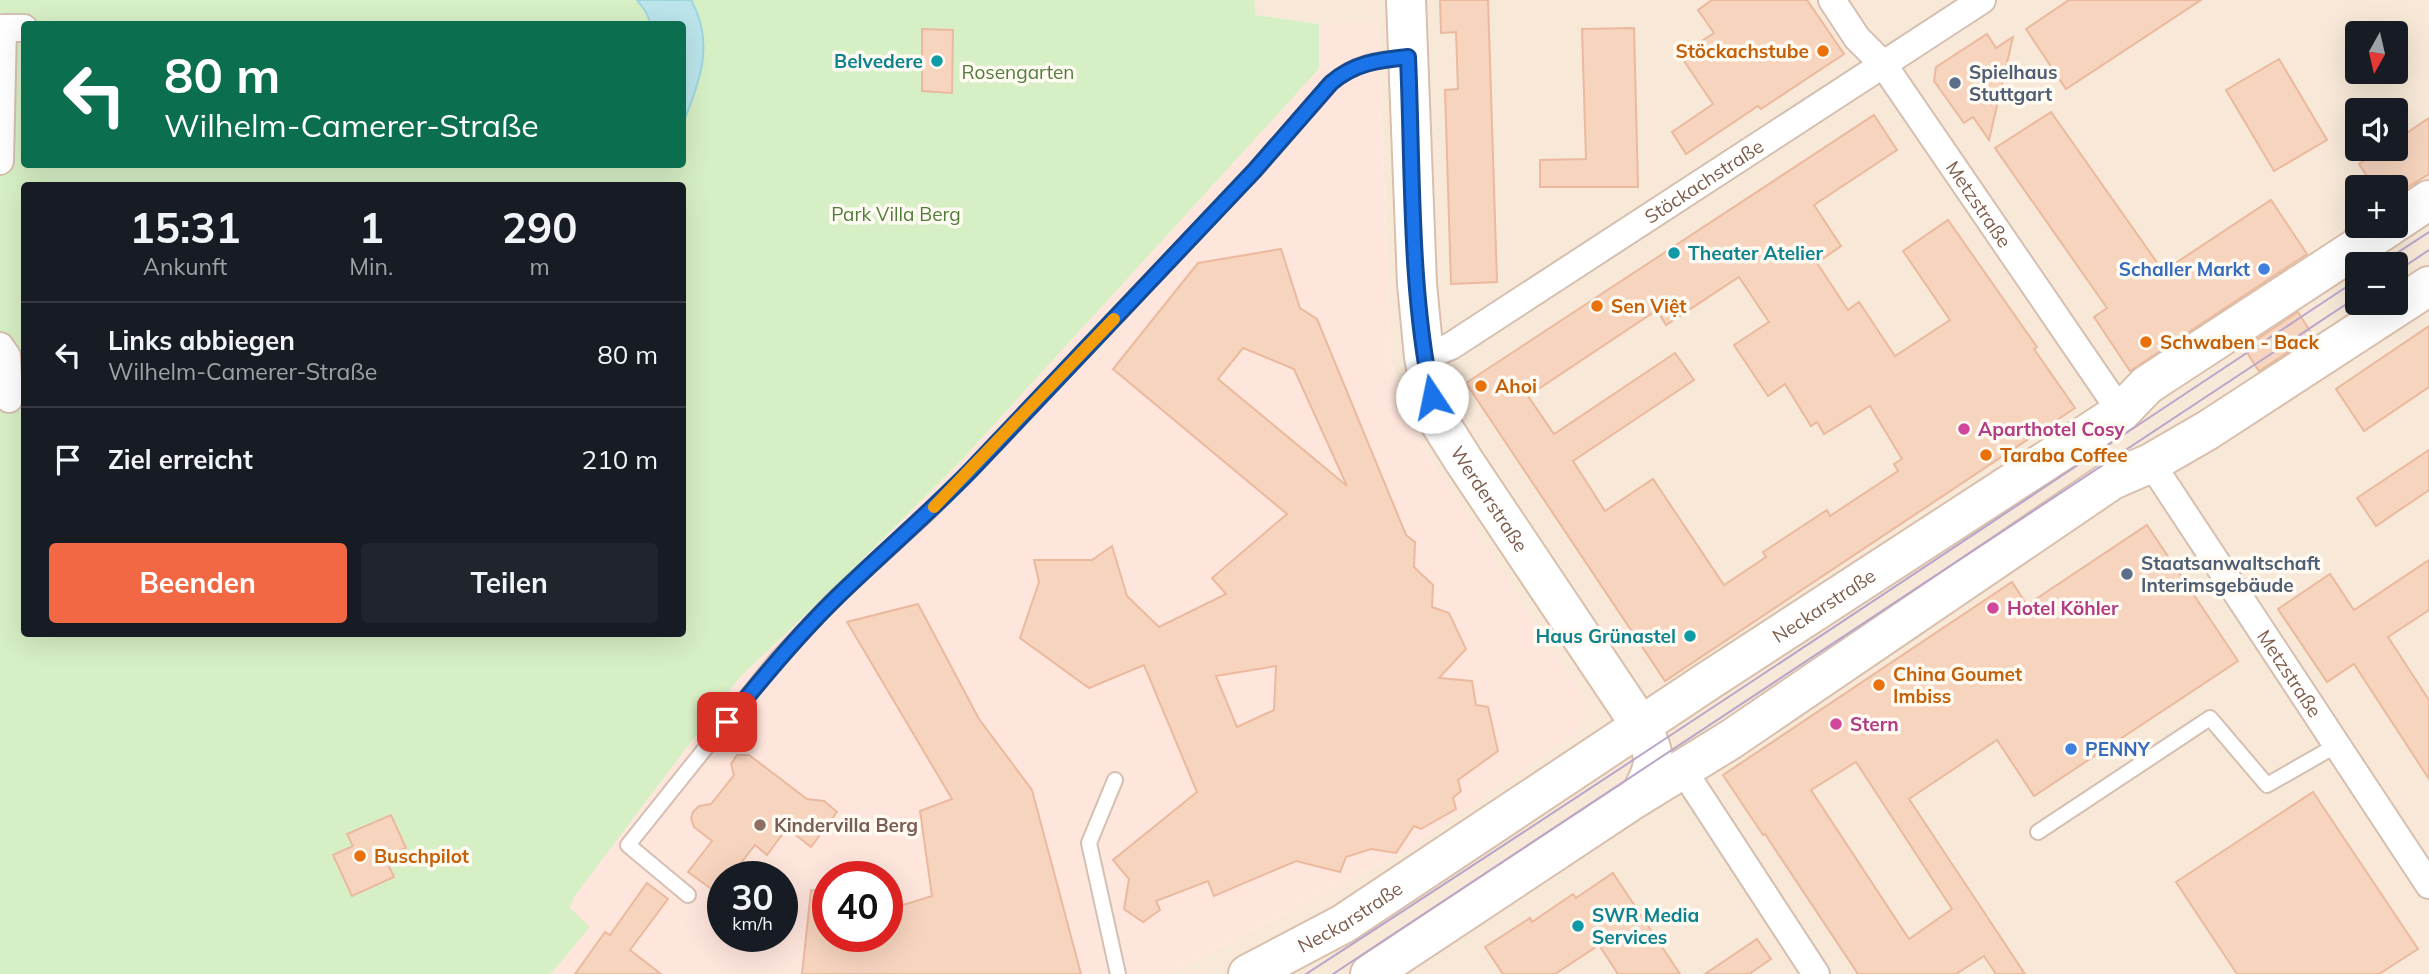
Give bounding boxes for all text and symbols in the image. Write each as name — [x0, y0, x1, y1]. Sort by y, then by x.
north arrow — [2345, 21, 2408, 84]
map controls — [2345, 21, 2408, 315]
place label: Stöckachstube — [1676, 39, 1809, 63]
marker: Stöckachstube — [1815, 43, 1831, 59]
text: 80 m — [164, 44, 280, 105]
icon: left — [49, 49, 140, 140]
place label: Belvedere — [834, 49, 923, 73]
marker: Belvedere — [929, 53, 945, 69]
park label: Rosengarten — [962, 60, 1074, 84]
place label: Spielhaus Stuttgart — [1969, 60, 2057, 106]
marker: Spielhaus Stuttgart — [1947, 75, 1963, 91]
button: sound — [2345, 98, 2408, 161]
text: Wilhelm-Camerer-Straße — [164, 105, 539, 145]
street label: Stöckachstraße — [1640, 134, 1768, 229]
street label: Metzstraße — [1941, 156, 2017, 252]
button: + — [2345, 175, 2408, 238]
text: 15:31 — [130, 201, 241, 254]
text: 1 — [359, 201, 384, 254]
text: 290 — [502, 201, 577, 254]
park label: Park Villa Berg — [831, 202, 961, 226]
place label: Theater Atelier — [1688, 241, 1823, 265]
marker: Theater Atelier — [1666, 245, 1682, 261]
text: Ankunft — [143, 252, 227, 281]
text: Min. — [349, 252, 393, 281]
text: m — [530, 252, 550, 281]
button: − — [2345, 252, 2408, 315]
place label: Schaller Markt — [2119, 257, 2250, 281]
marker: Schaller Markt — [2256, 261, 2272, 277]
place label: Sen Việt — [1611, 294, 1687, 318]
marker: Sen Việt — [1589, 298, 1605, 314]
text: Links abbiegen — [108, 324, 295, 357]
place label: Schwaben - Back — [2160, 330, 2319, 354]
marker: Schwaben - Back — [2138, 334, 2154, 350]
icon: left — [49, 336, 87, 374]
text: 80 m — [597, 338, 658, 371]
text: Wilhelm-Camerer-Straße — [108, 357, 377, 386]
position arrow — [1395, 360, 1469, 434]
place label: Ahoi — [1495, 374, 1537, 398]
marker: Ahoi — [1473, 378, 1489, 394]
place label: Aparthotel Cosy — [1978, 417, 2125, 441]
marker: Aparthotel Cosy — [1956, 421, 1972, 437]
icon: arrive — [49, 441, 87, 479]
street label: Werderstraße — [1446, 441, 1533, 556]
text: Ziel erreicht — [108, 443, 253, 476]
text: 210 m — [582, 443, 658, 476]
place label: Taraba Coffee — [2000, 443, 2128, 467]
marker: Taraba Coffee — [1978, 447, 1994, 463]
button: Beenden — [49, 543, 347, 623]
button: Teilen — [361, 543, 658, 623]
place label: Staatsanwaltschaft Interimsgebäude — [2141, 551, 2320, 597]
street label: Neckarstraße — [1768, 563, 1880, 648]
marker: Staatsanwaltschaft Interimsgebäude — [2119, 566, 2135, 582]
place label: Hotel Köhler — [2007, 596, 2119, 620]
marker: Hotel Köhler — [1985, 600, 2001, 616]
place label: Haus Grünastel — [1535, 624, 1676, 648]
street label: Metzstraße — [2252, 625, 2327, 722]
marker: Haus Grünastel — [1682, 628, 1698, 644]
place label: China Goumet Imbiss — [1893, 662, 2022, 708]
marker: China Goumet Imbiss — [1871, 677, 1887, 693]
pin — [697, 692, 757, 752]
icon: arrive — [708, 703, 746, 741]
place label: Stern — [1850, 712, 1899, 736]
marker: Stern — [1828, 716, 1844, 732]
place label: PENNY — [2085, 737, 2151, 761]
marker: PENNY — [2063, 741, 2079, 757]
place label: Kindervilla Berg — [774, 813, 918, 837]
marker: Kindervilla Berg — [752, 817, 768, 833]
place label: Buschpilot — [374, 844, 469, 868]
marker: Buschpilot — [352, 848, 368, 864]
speed limit sign: 40 — [812, 861, 903, 952]
text: 30 — [731, 875, 774, 919]
street label: Neckarstraße — [1294, 876, 1407, 958]
place label: SWR Media Services — [1592, 903, 1699, 949]
text: km/h — [732, 912, 773, 935]
marker: SWR Media Services — [1570, 918, 1586, 934]

